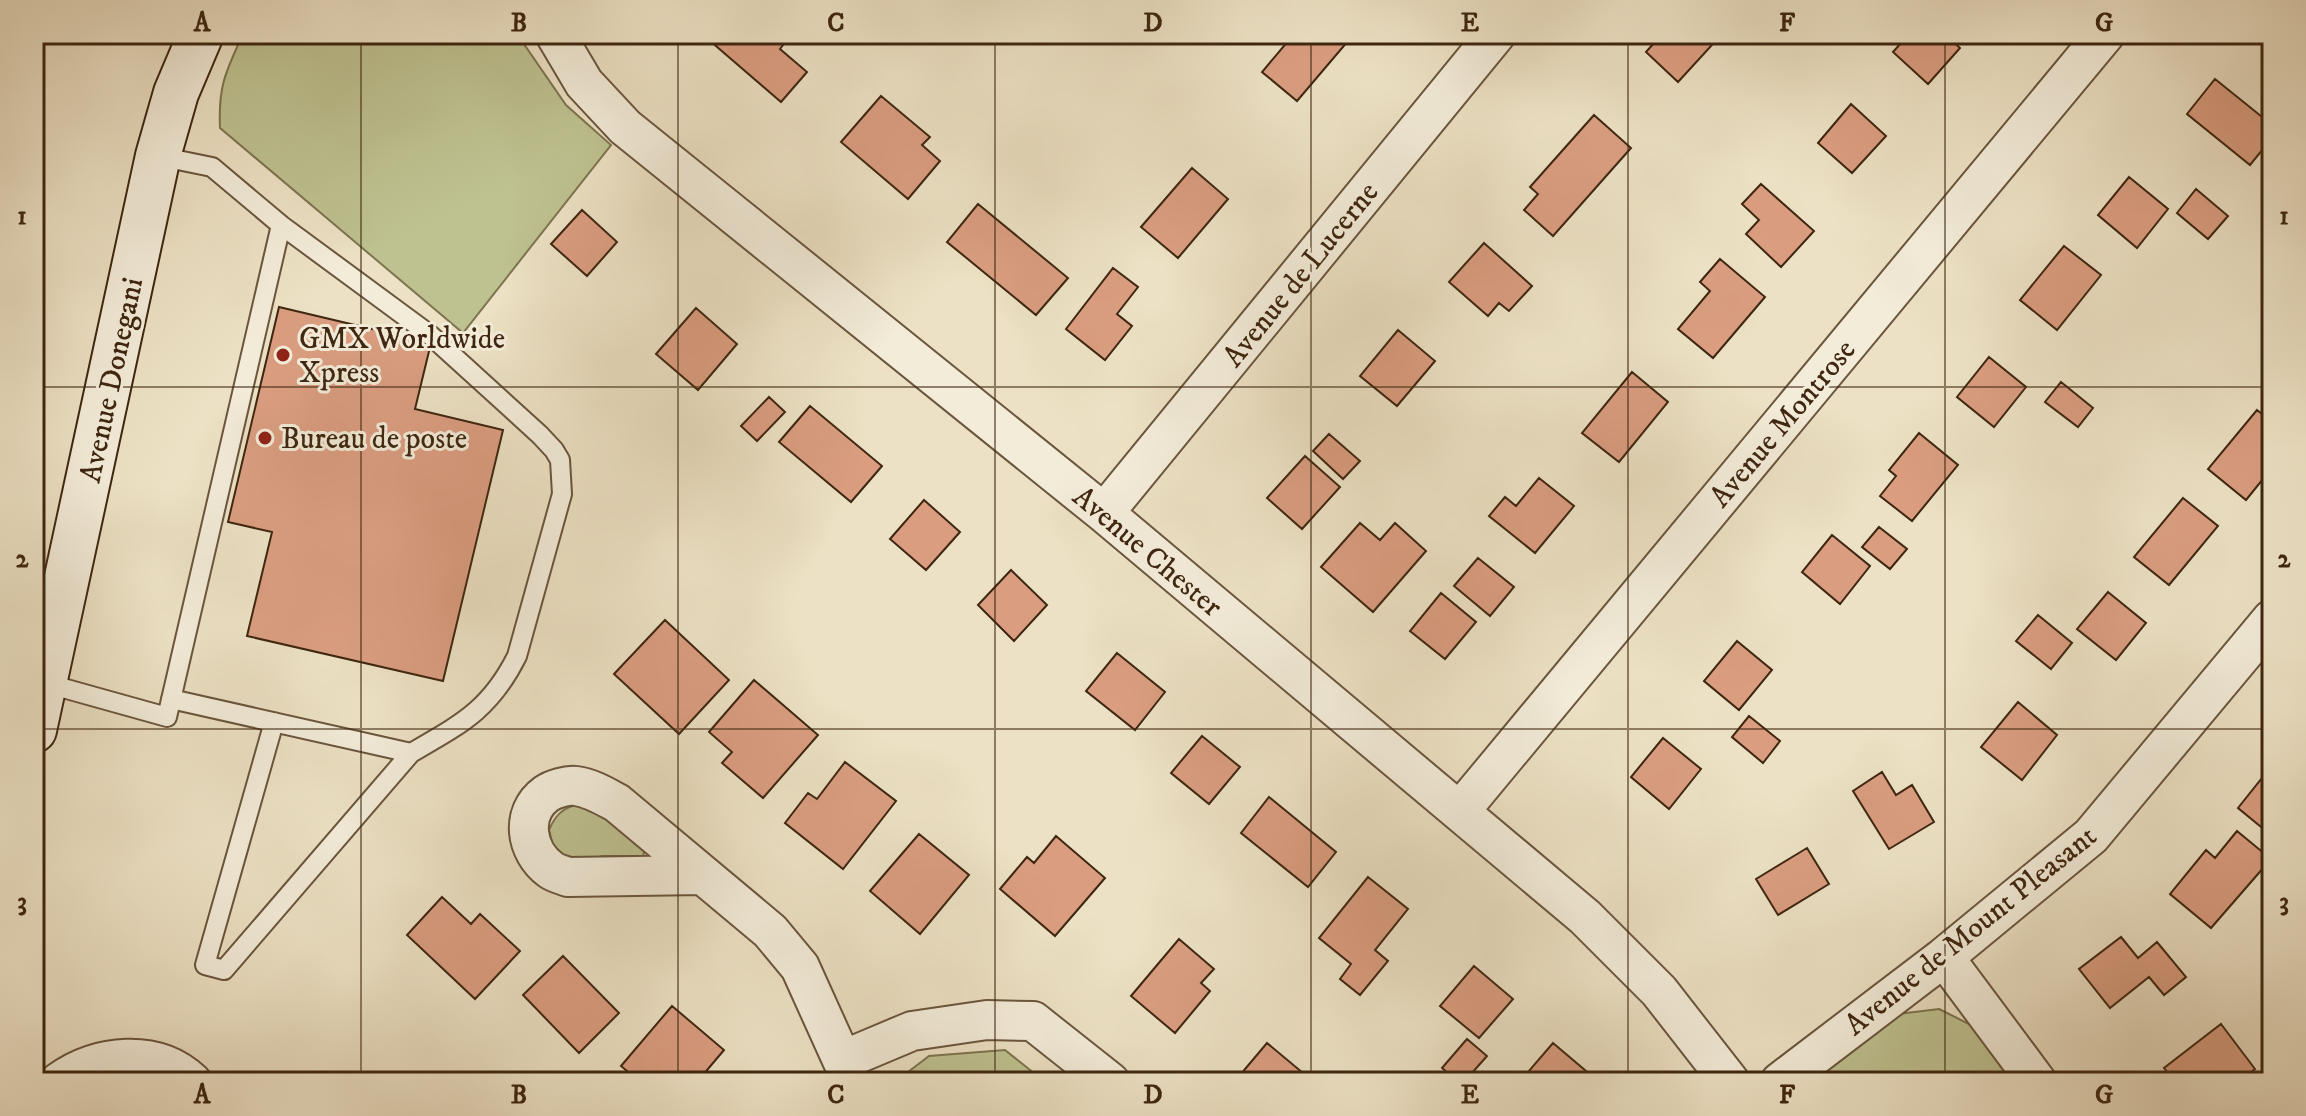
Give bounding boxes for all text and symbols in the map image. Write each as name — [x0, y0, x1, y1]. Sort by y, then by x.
text: A — [193, 7, 212, 40]
text: B — [511, 7, 527, 40]
text: C — [827, 7, 845, 40]
text: D — [1143, 7, 1163, 40]
text: E — [1461, 7, 1479, 40]
text: F — [1779, 7, 1796, 40]
text: G — [2095, 7, 2113, 40]
street label: Avenue de Lucerne — [1215, 175, 1387, 375]
text: 1 — [17, 200, 27, 233]
text: 1 — [2279, 200, 2289, 233]
street label: Avenue Donegani — [73, 274, 152, 486]
place label: GMX Worldwide Xpress — [299, 321, 505, 392]
street label: Avenue Montrose — [1702, 332, 1864, 515]
marker: GMX Worldwide Xpress — [274, 346, 292, 364]
place label: Bureau de poste — [281, 421, 467, 458]
marker: Bureau de poste — [256, 429, 274, 447]
street label: Avenue Chester — [1065, 479, 1229, 626]
text: 2 — [16, 543, 30, 576]
text: 2 — [2278, 543, 2292, 576]
street label: Avenue de Mount Pleasant — [1837, 818, 2104, 1044]
text: 3 — [17, 886, 27, 919]
text: 3 — [2279, 886, 2289, 919]
text: A — [193, 1079, 212, 1112]
text: B — [511, 1079, 527, 1112]
text: C — [827, 1079, 845, 1112]
text: D — [1143, 1079, 1163, 1112]
text: E — [1461, 1079, 1479, 1112]
text: F — [1779, 1079, 1796, 1112]
text: G — [2095, 1079, 2113, 1112]

